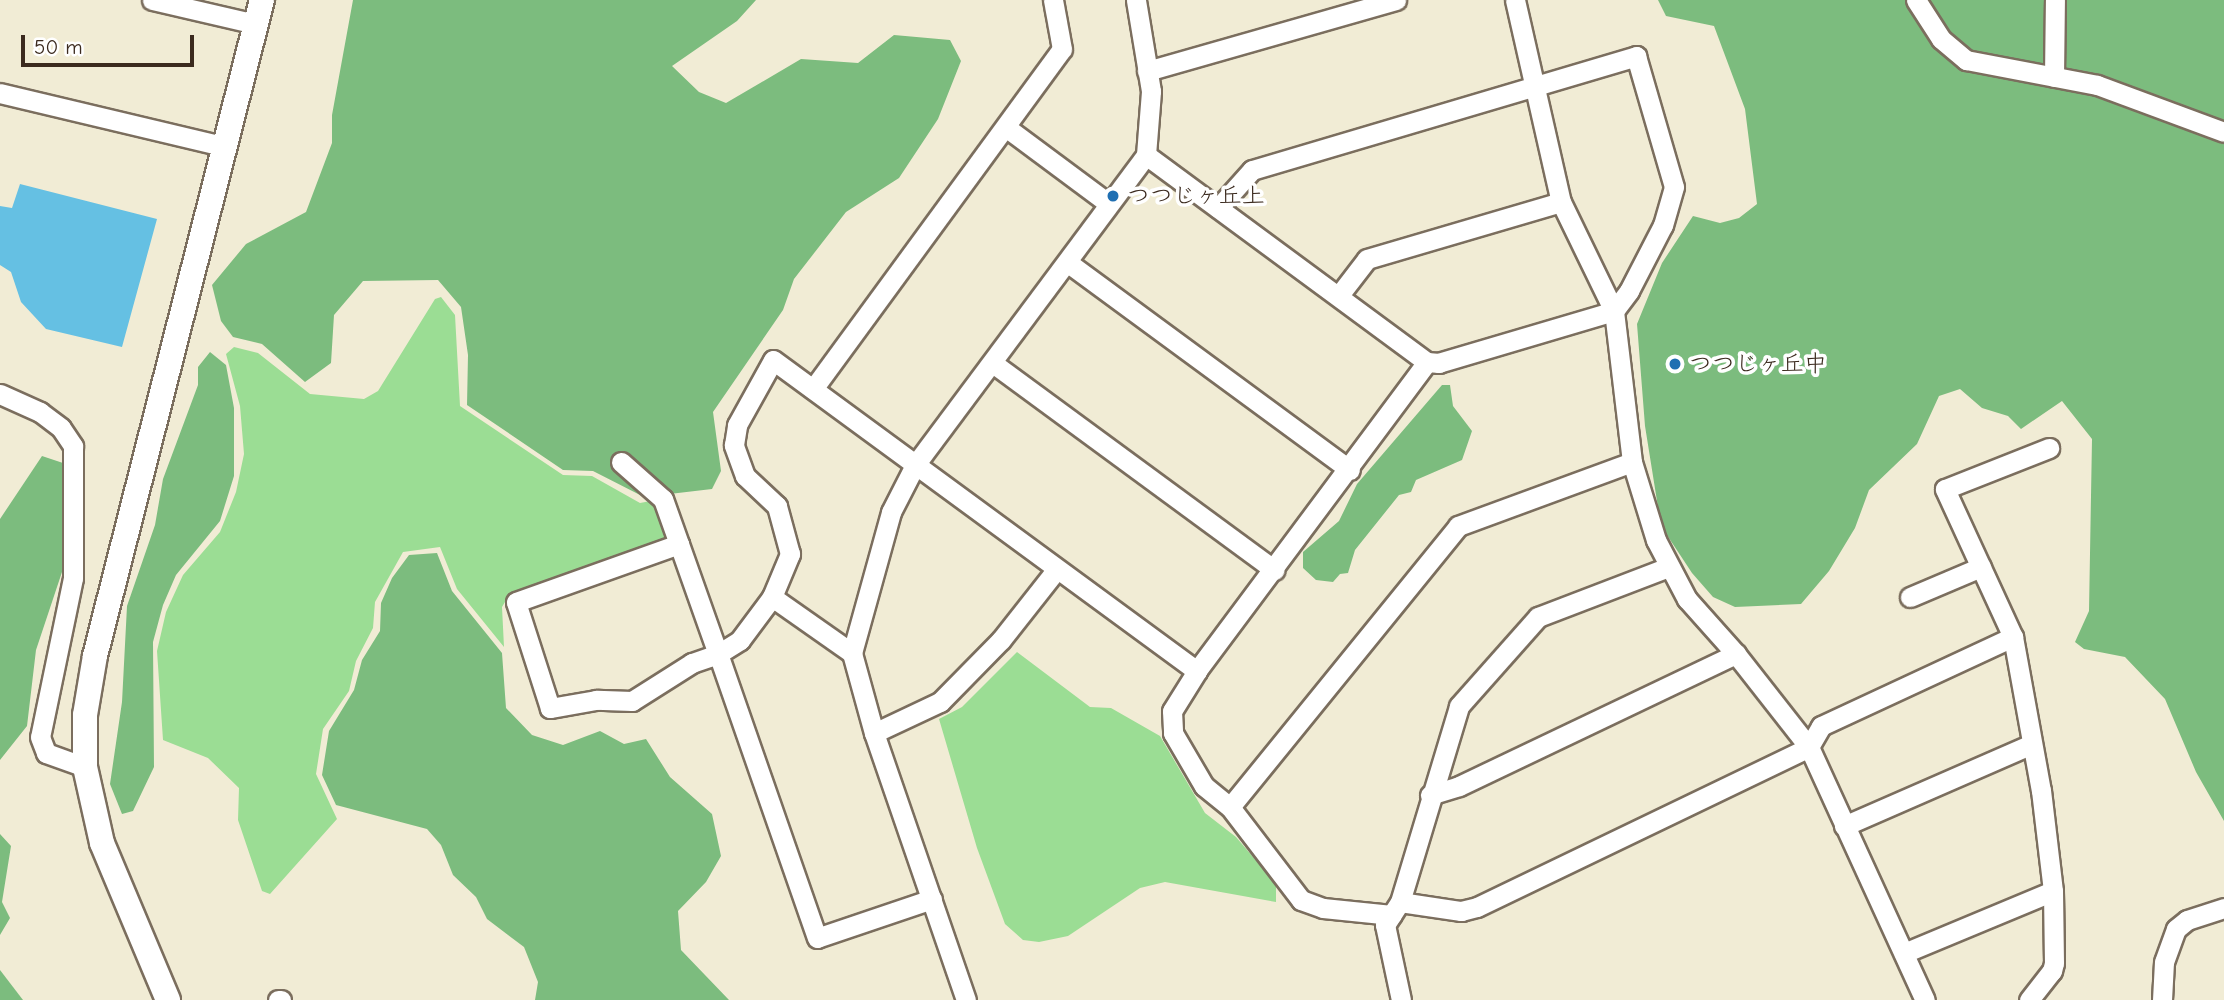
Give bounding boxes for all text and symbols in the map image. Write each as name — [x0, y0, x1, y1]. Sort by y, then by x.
scale bar — [24, 21, 198, 65]
text: 50 m — [34, 35, 83, 59]
place label: つつじヶ丘上 — [1127, 182, 1265, 210]
marker: つつじヶ丘上 — [1105, 188, 1121, 204]
place label: つつじヶ丘中 — [1689, 350, 1827, 378]
marker: つつじヶ丘中 — [1667, 356, 1683, 372]

